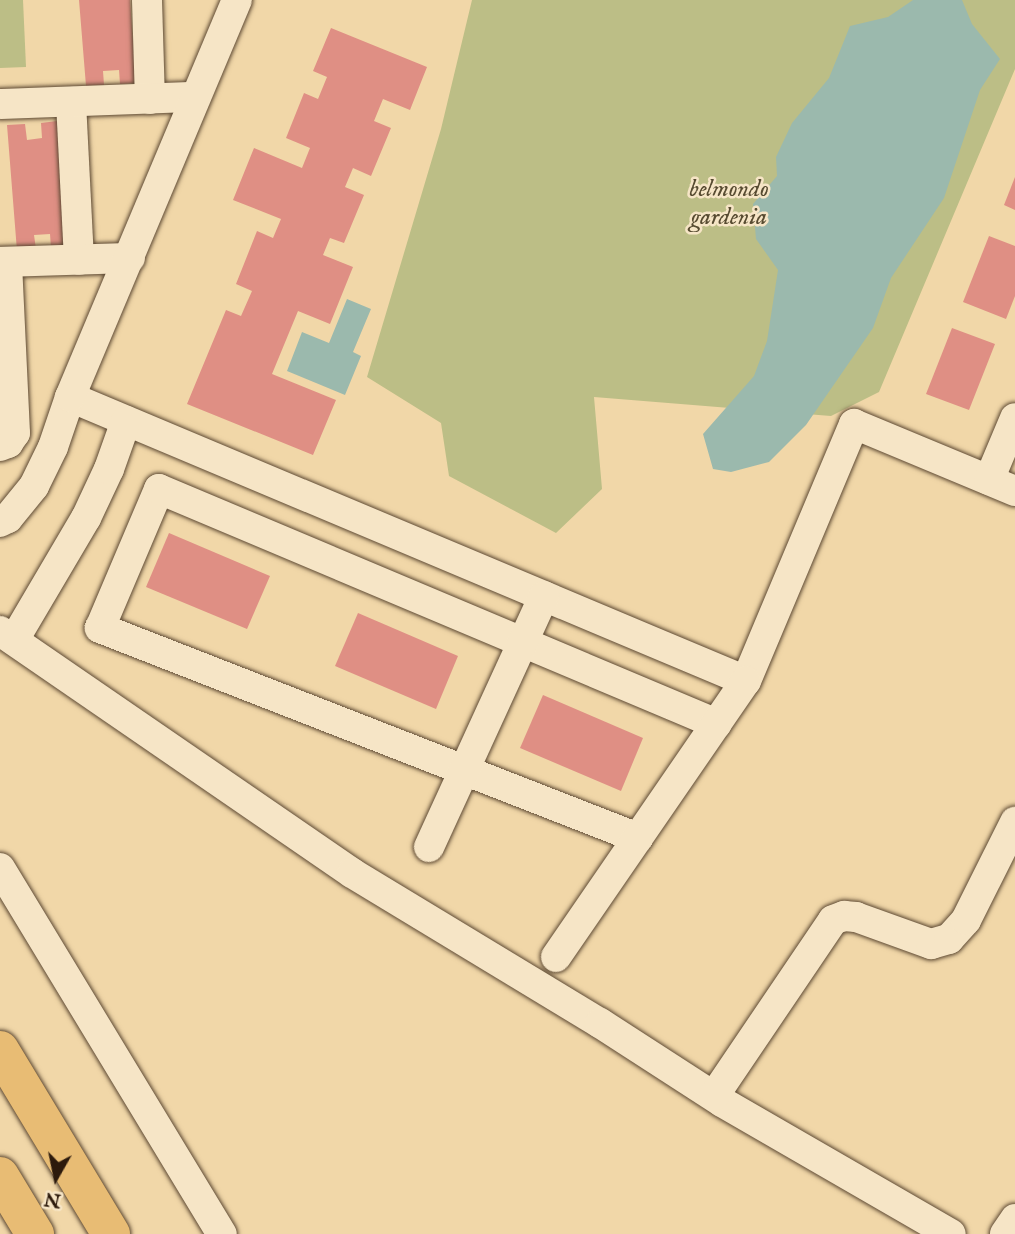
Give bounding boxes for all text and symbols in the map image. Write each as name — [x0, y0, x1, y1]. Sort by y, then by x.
park label: belmondo gardenia — [689, 176, 769, 232]
north arrow — [21, 1143, 91, 1213]
text: N — [43, 1186, 63, 1212]

